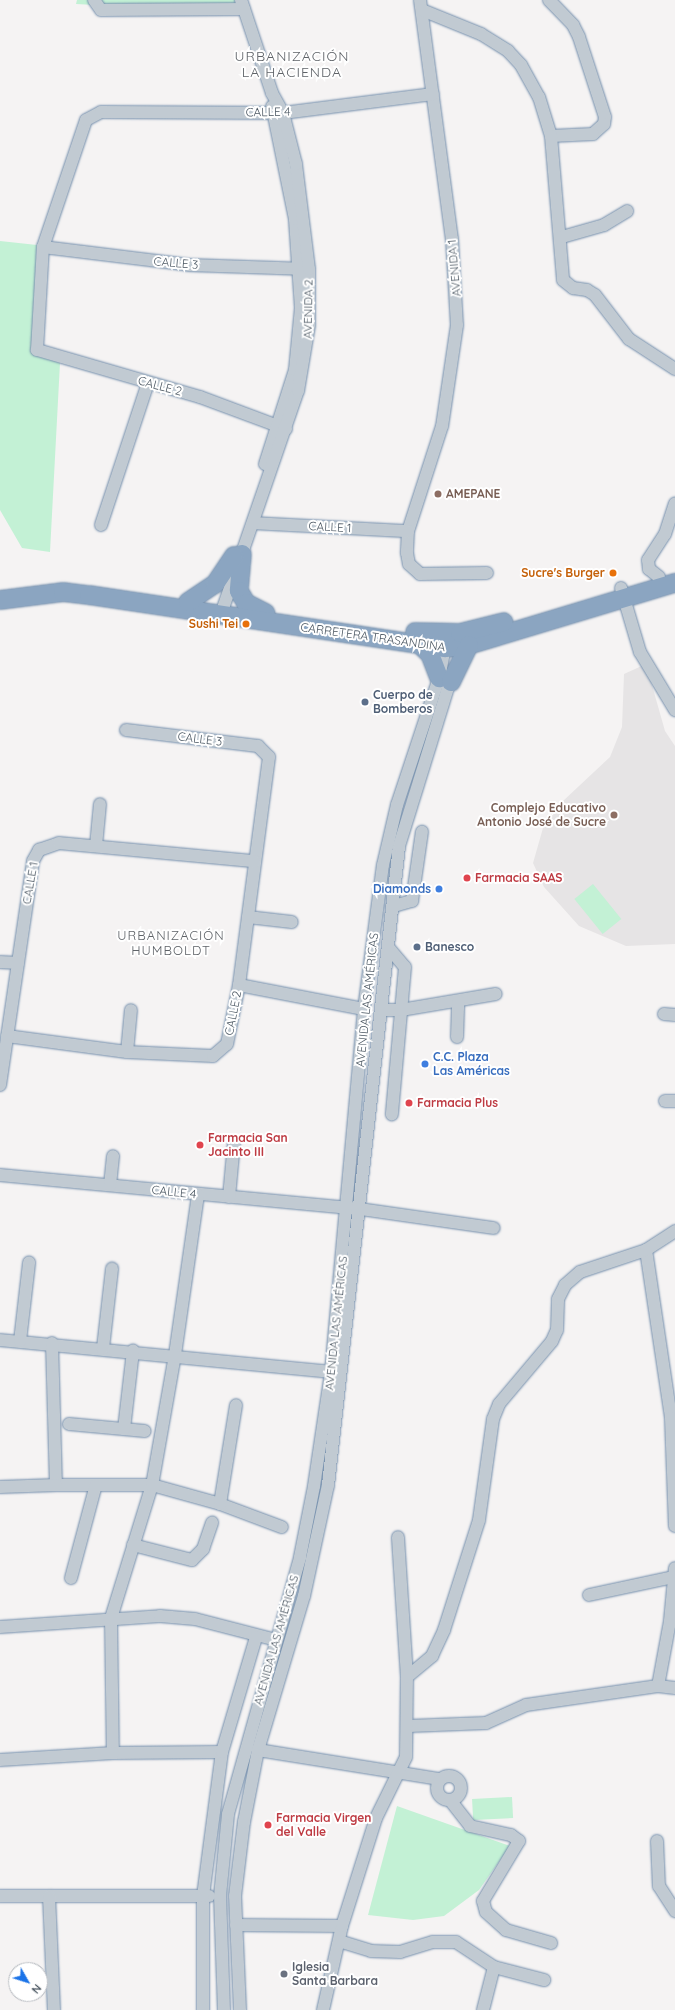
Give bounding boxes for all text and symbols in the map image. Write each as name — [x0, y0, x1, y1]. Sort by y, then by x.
district label: URBANIZACIÓN LA HACIENDA — [235, 48, 349, 80]
street label: CALLE 4 — [245, 104, 291, 120]
street label: AVENIDA 1 — [444, 239, 464, 297]
street label: CALLE 3 — [153, 254, 199, 272]
street label: AVENIDA 2 — [300, 279, 316, 339]
street label: CALLE 2 — [136, 373, 184, 399]
place label: AMEPANE — [446, 487, 500, 501]
marker: AMEPANE — [433, 489, 443, 499]
street label: CALLE 1 — [308, 519, 352, 535]
place label: Sucre's Burger — [521, 566, 605, 580]
marker: Sucre's Burger — [608, 568, 618, 578]
place label: Sushi Tei — [189, 617, 238, 631]
marker: Sushi Tei — [241, 619, 251, 629]
street label: CARRETERA TRASANDINA — [300, 620, 446, 654]
place label: Cuerpo de Bomberos — [373, 688, 433, 716]
marker: Cuerpo de Bomberos — [360, 697, 370, 707]
street label: CALLE 3 — [177, 729, 223, 749]
place label: Complejo Educativo Antonio José de Sucre — [477, 801, 606, 829]
marker: Complejo Educativo Antonio José de Sucre — [609, 810, 619, 820]
street label: CALLE 1 — [19, 861, 41, 905]
place label: Farmacia SAAS — [475, 871, 562, 885]
marker: Farmacia SAAS — [462, 873, 472, 883]
place label: Diamonds — [373, 882, 431, 896]
marker: Diamonds — [434, 884, 444, 894]
district label: URBANIZACIÓN HUMBOLDT — [117, 928, 225, 959]
street label: AVENIDA LAS AMÉRICAS — [353, 932, 381, 1068]
place label: Banesco — [425, 940, 474, 954]
marker: Banesco — [412, 942, 422, 952]
street label: CALLE 2 — [222, 989, 244, 1037]
place label: C.C. Plaza Las Américas — [433, 1050, 510, 1078]
marker: C.C. Plaza Las Américas — [420, 1059, 430, 1069]
place label: Farmacia Plus — [417, 1096, 498, 1110]
marker: Farmacia Plus — [404, 1098, 414, 1108]
place label: Farmacia San Jacinto III — [208, 1131, 288, 1159]
marker: Farmacia San Jacinto III — [195, 1140, 205, 1150]
street label: CALLE 4 — [151, 1182, 197, 1202]
street label: AVENIDA LAS AMÉRICAS — [322, 1255, 350, 1391]
street label: AVENIDA LAS AMÉRICAS — [250, 1573, 302, 1707]
place label: Farmacia Virgen del Valle — [276, 1811, 371, 1839]
marker: Farmacia Virgen del Valle — [263, 1820, 273, 1830]
place label: Iglesia Santa Barbara — [292, 1960, 378, 1988]
north arrow — [8, 1962, 48, 2002]
marker: Iglesia Santa Barbara — [279, 1969, 289, 1979]
text: N — [29, 1981, 45, 1996]

